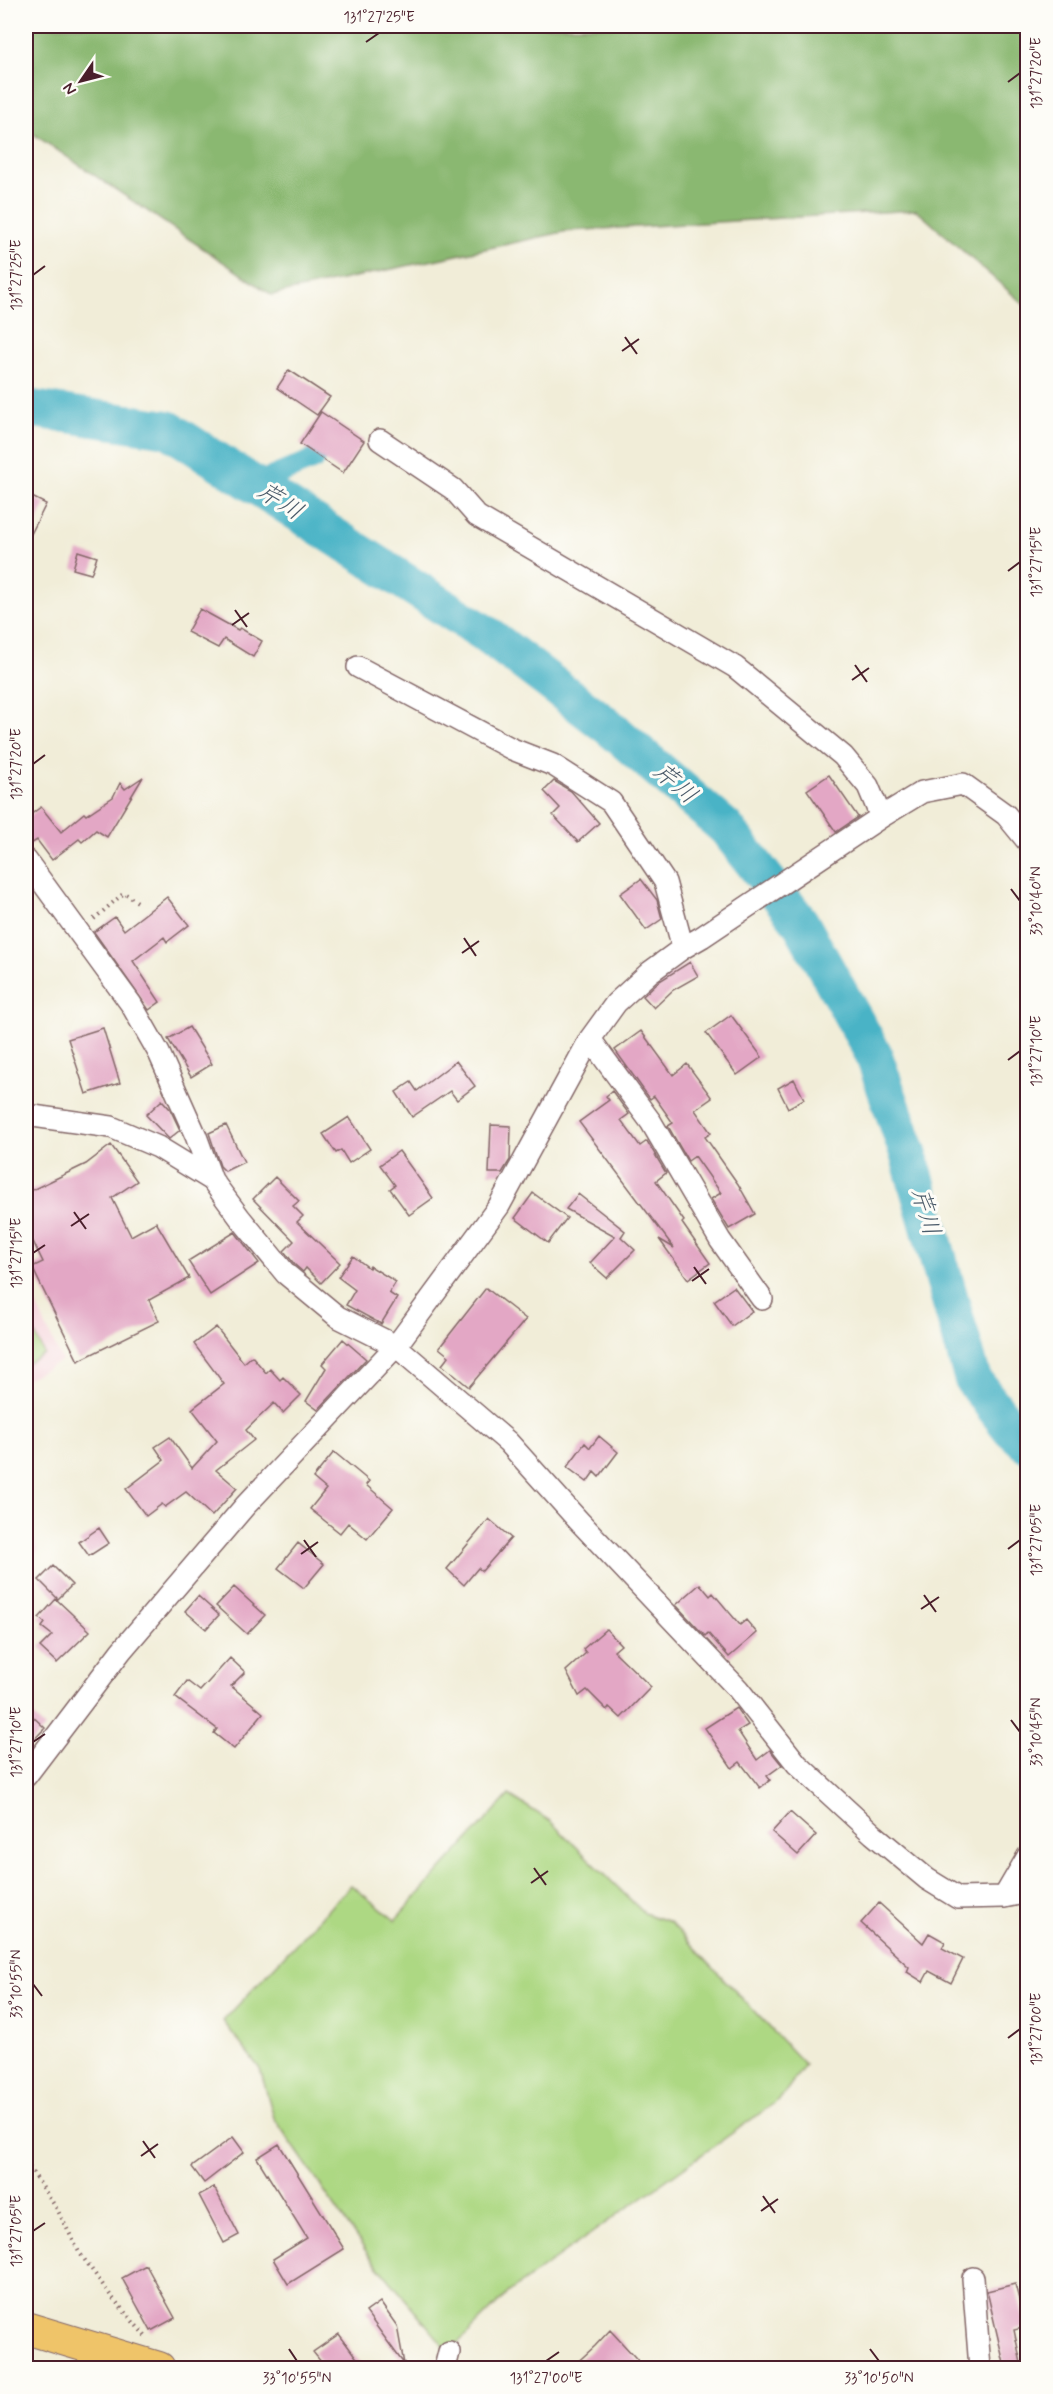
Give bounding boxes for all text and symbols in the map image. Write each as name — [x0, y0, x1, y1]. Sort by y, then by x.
text: 131°27'25"E — [343, 8, 415, 28]
text: 131°27'20"E — [1027, 37, 1047, 109]
north arrow — [51, 51, 111, 111]
text: N — [58, 78, 82, 99]
text: 131°27'25"E — [7, 239, 27, 311]
water label: 芹川 — [251, 476, 309, 528]
text: 131°27'15"E — [1027, 526, 1047, 597]
text: 131°27'20"E — [7, 728, 27, 800]
water label: 芹川 — [647, 757, 703, 811]
text: 33°10'40"N — [1027, 866, 1047, 936]
text: 131°27'10"E — [1027, 1015, 1047, 1087]
water label: 芹川 — [903, 1185, 947, 1239]
text: 131°27'15"E — [7, 1217, 27, 1288]
text: 131°27'05"E — [1027, 1503, 1047, 1576]
text: 33°10'45"N — [1027, 1698, 1047, 1766]
text: 131°27'10"E — [7, 1706, 27, 1778]
text: 33°10'55"N — [7, 1949, 27, 2019]
text: 131°27'00"E — [1027, 1992, 1047, 2066]
text: 131°27'05"E — [7, 2194, 27, 2267]
text: 33°10'55"N — [262, 2369, 332, 2389]
text: 131°27'00"E — [509, 2369, 583, 2389]
text: 33°10'50"N — [844, 2369, 914, 2389]

